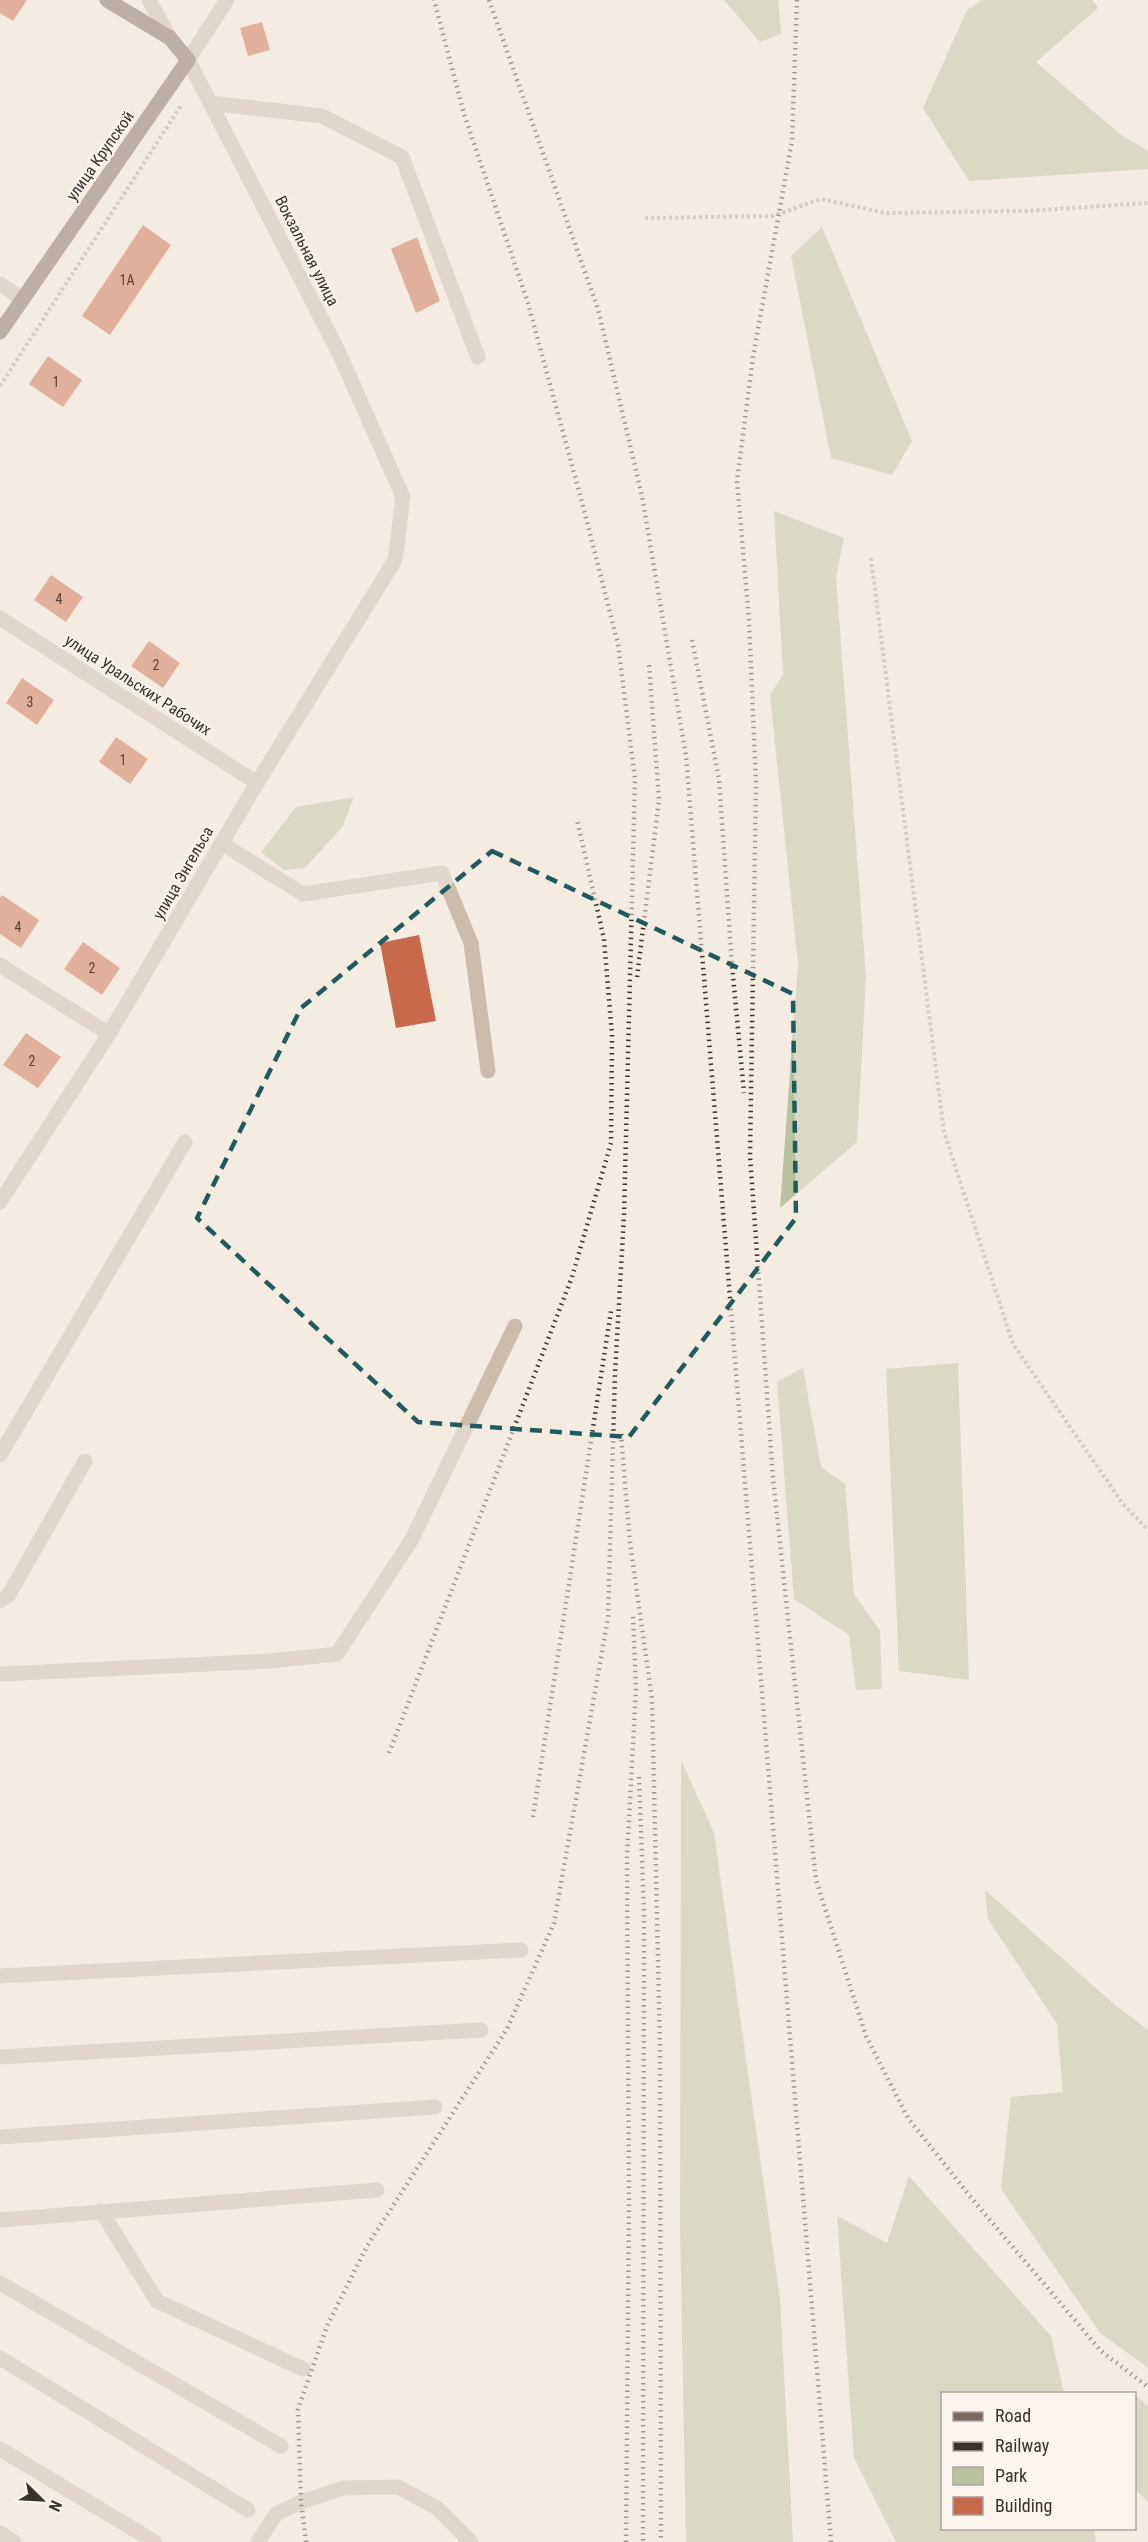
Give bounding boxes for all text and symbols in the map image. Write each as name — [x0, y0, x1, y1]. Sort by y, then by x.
street label: улица Крупской — [62, 108, 138, 204]
street label: Вокзальная улица — [271, 193, 343, 309]
house number: 1А — [120, 272, 134, 288]
house number: 1 — [53, 374, 59, 390]
house number: 4 — [56, 591, 63, 607]
street label: улица Уральских Рабочих — [61, 631, 215, 739]
house number: 2 — [153, 657, 160, 673]
house number: 3 — [27, 694, 33, 710]
house number: 1 — [120, 752, 126, 768]
street label: улица Энгельса — [149, 823, 217, 923]
house number: 4 — [15, 919, 22, 935]
house number: 2 — [89, 960, 96, 976]
house number: 2 — [29, 1053, 36, 1069]
legend — [941, 2392, 1136, 2530]
text: Road — [995, 2405, 1031, 2426]
text: Railway — [995, 2435, 1050, 2456]
text: Park — [995, 2465, 1027, 2486]
north arrow — [12, 2470, 72, 2530]
text: Building — [995, 2495, 1052, 2516]
text: N — [45, 2498, 66, 2514]

